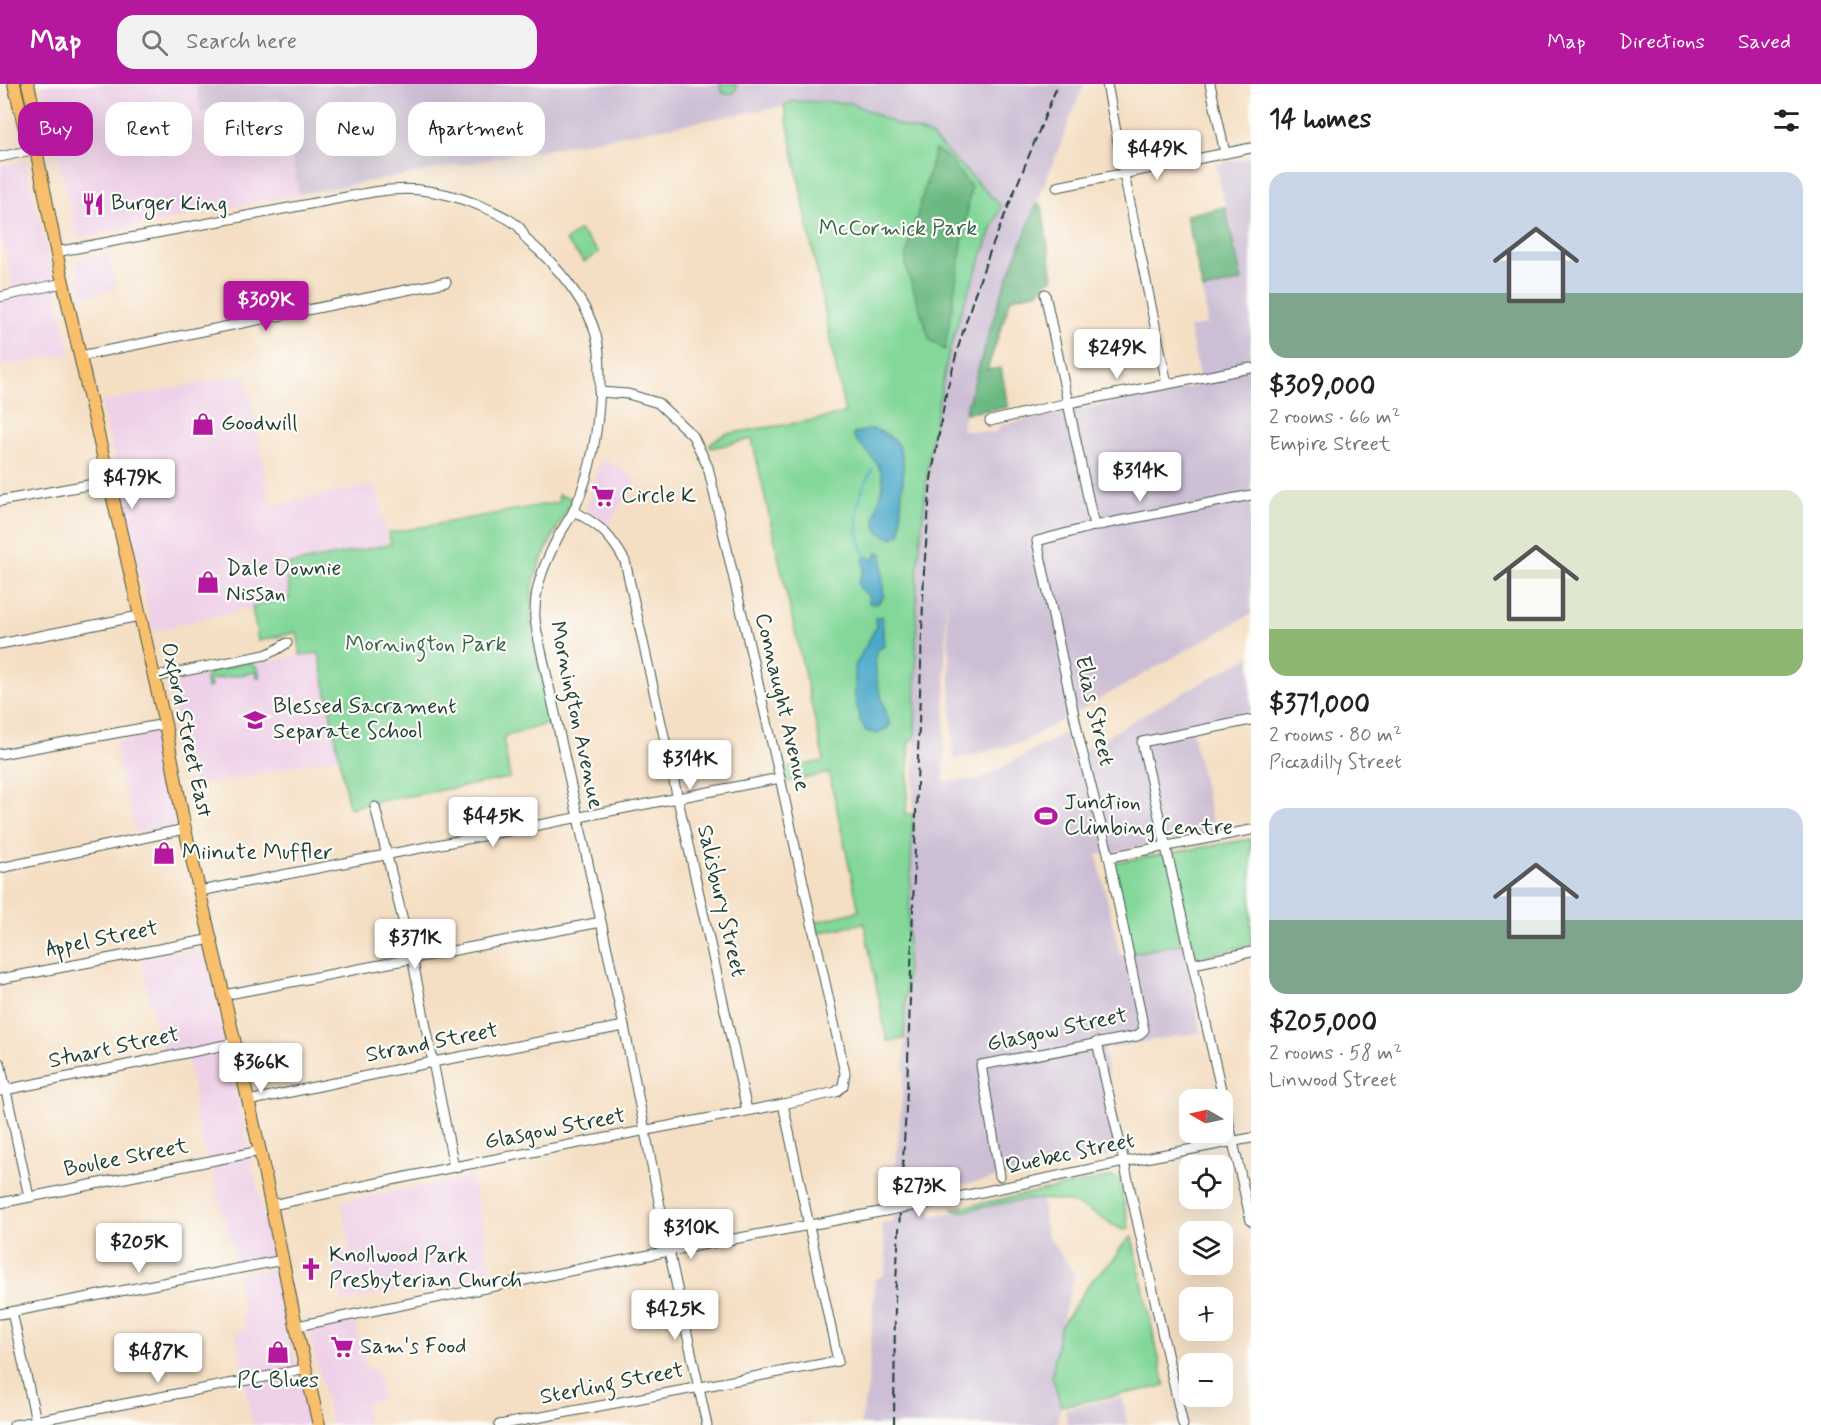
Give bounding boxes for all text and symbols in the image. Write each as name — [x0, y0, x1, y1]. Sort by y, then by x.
search box — [117, 15, 537, 69]
text: Map — [30, 24, 81, 61]
icon: search — [138, 26, 171, 59]
text: Search here — [186, 28, 297, 56]
text: Map — [1547, 28, 1586, 56]
text: Directions — [1619, 28, 1705, 56]
text: Saved — [1738, 28, 1791, 56]
chip: Buy — [18, 102, 93, 156]
chip: Rent — [105, 102, 192, 156]
chip: Filters — [204, 102, 304, 156]
chip: New — [316, 102, 396, 156]
chip: Apartment — [408, 102, 545, 156]
text: 14 homes — [1269, 103, 1371, 137]
icon: filters — [1770, 104, 1803, 137]
pin: $449K — [1115, 130, 1199, 181]
text: $449K — [1127, 136, 1187, 163]
place label: Burger King — [111, 190, 227, 221]
restaurant icon: Burger King — [80, 191, 106, 217]
icon: home — [1482, 211, 1590, 319]
park label: McCormick Park — [819, 215, 977, 243]
pin: $309K — [224, 281, 308, 332]
text: $309K — [238, 287, 294, 314]
pin: $249K — [1075, 329, 1159, 380]
text: $249K — [1088, 335, 1146, 362]
text: $309,000 — [1269, 370, 1375, 404]
text: 2 rooms · 66 m² — [1269, 404, 1400, 431]
place label: Goodwill — [221, 410, 298, 438]
shop icon: Goodwill — [190, 411, 216, 437]
text: Empire Street — [1269, 431, 1391, 458]
pin: $314K — [1098, 452, 1182, 503]
text: $314K — [1112, 458, 1168, 485]
pin: $479K — [90, 459, 174, 510]
text: $479K — [103, 465, 161, 492]
place label: Circle K — [621, 482, 696, 510]
supermarket icon: Circle K — [590, 483, 616, 509]
icon: home — [1482, 529, 1590, 637]
place label: Dale Downie Nissan — [226, 555, 341, 608]
shop icon: Dale Downie Nissan — [195, 569, 221, 595]
street label: Connaught Avenue — [747, 610, 816, 794]
street label: Mornington Avenue — [539, 618, 610, 812]
park label: Mornington Park — [345, 631, 507, 662]
street label: Oxford Street East — [152, 640, 218, 821]
street label: Elias Street — [1068, 653, 1120, 769]
text: $371,000 — [1269, 688, 1370, 722]
place label: Blessed Sacrament Separate School — [273, 693, 456, 746]
school or university icon: Blessed Sacrament Separate School — [242, 707, 268, 733]
text: 2 rooms · 80 m² — [1269, 722, 1402, 749]
pin: $314K — [648, 740, 732, 791]
text: $314K — [662, 746, 718, 773]
text: Piccadilly Street — [1269, 749, 1402, 776]
place label: Junction Climbing Centre — [1064, 789, 1233, 843]
pin: $445K — [451, 797, 535, 848]
text: $445K — [463, 803, 523, 830]
sports icon: Junction Climbing Centre — [1033, 803, 1059, 829]
street label: Salisbury Street — [690, 822, 752, 980]
place label: Miinute Muffler — [182, 839, 333, 867]
shop icon: Miinute Muffler — [151, 840, 177, 866]
icon: home — [1482, 847, 1590, 955]
street label: Appel Street — [44, 914, 161, 966]
pin: $371K — [373, 919, 457, 970]
text: $371K — [389, 925, 441, 952]
street label: Glasgow Street — [984, 1001, 1130, 1060]
text: $205,000 — [1269, 1006, 1377, 1040]
street label: Strand Street — [363, 1016, 501, 1070]
street label: Stuart Street — [46, 1020, 182, 1076]
text: 2 rooms · 58 m² — [1269, 1040, 1402, 1067]
pin: $366K — [219, 1043, 303, 1094]
text: $366K — [233, 1049, 289, 1076]
text: Linwood Street — [1269, 1067, 1397, 1094]
north arrow — [1179, 1089, 1233, 1143]
map controls — [1179, 1089, 1233, 1407]
street label: Glasgow Street — [482, 1102, 628, 1157]
street label: Quebec Street — [1003, 1127, 1137, 1181]
street label: Boulee Street — [61, 1132, 191, 1184]
button: locate — [1179, 1155, 1233, 1209]
pin: $273K — [877, 1167, 961, 1218]
text: $273K — [892, 1173, 946, 1200]
pin: $310K — [649, 1209, 733, 1260]
text: $310K — [663, 1215, 719, 1242]
button: layers — [1179, 1221, 1233, 1275]
pin: $205K — [97, 1223, 181, 1274]
text: $205K — [110, 1229, 168, 1256]
place label: Knollwood Park Presbyterian Church — [329, 1242, 522, 1295]
church icon: Knollwood Park Presbyterian Church — [298, 1256, 324, 1282]
button: + — [1179, 1287, 1233, 1341]
pin: $425K — [633, 1290, 717, 1341]
text: $425K — [645, 1296, 705, 1323]
pin: $487K — [116, 1333, 200, 1384]
place label: Sam's Food — [360, 1333, 467, 1361]
supermarket icon: Sam's Food — [329, 1334, 355, 1360]
text: $487K — [128, 1339, 188, 1366]
shop icon: PC Blues — [265, 1339, 291, 1365]
button: − — [1179, 1353, 1233, 1407]
street label: Sterling Street — [538, 1356, 687, 1415]
place label: PC Blues — [237, 1367, 319, 1395]

